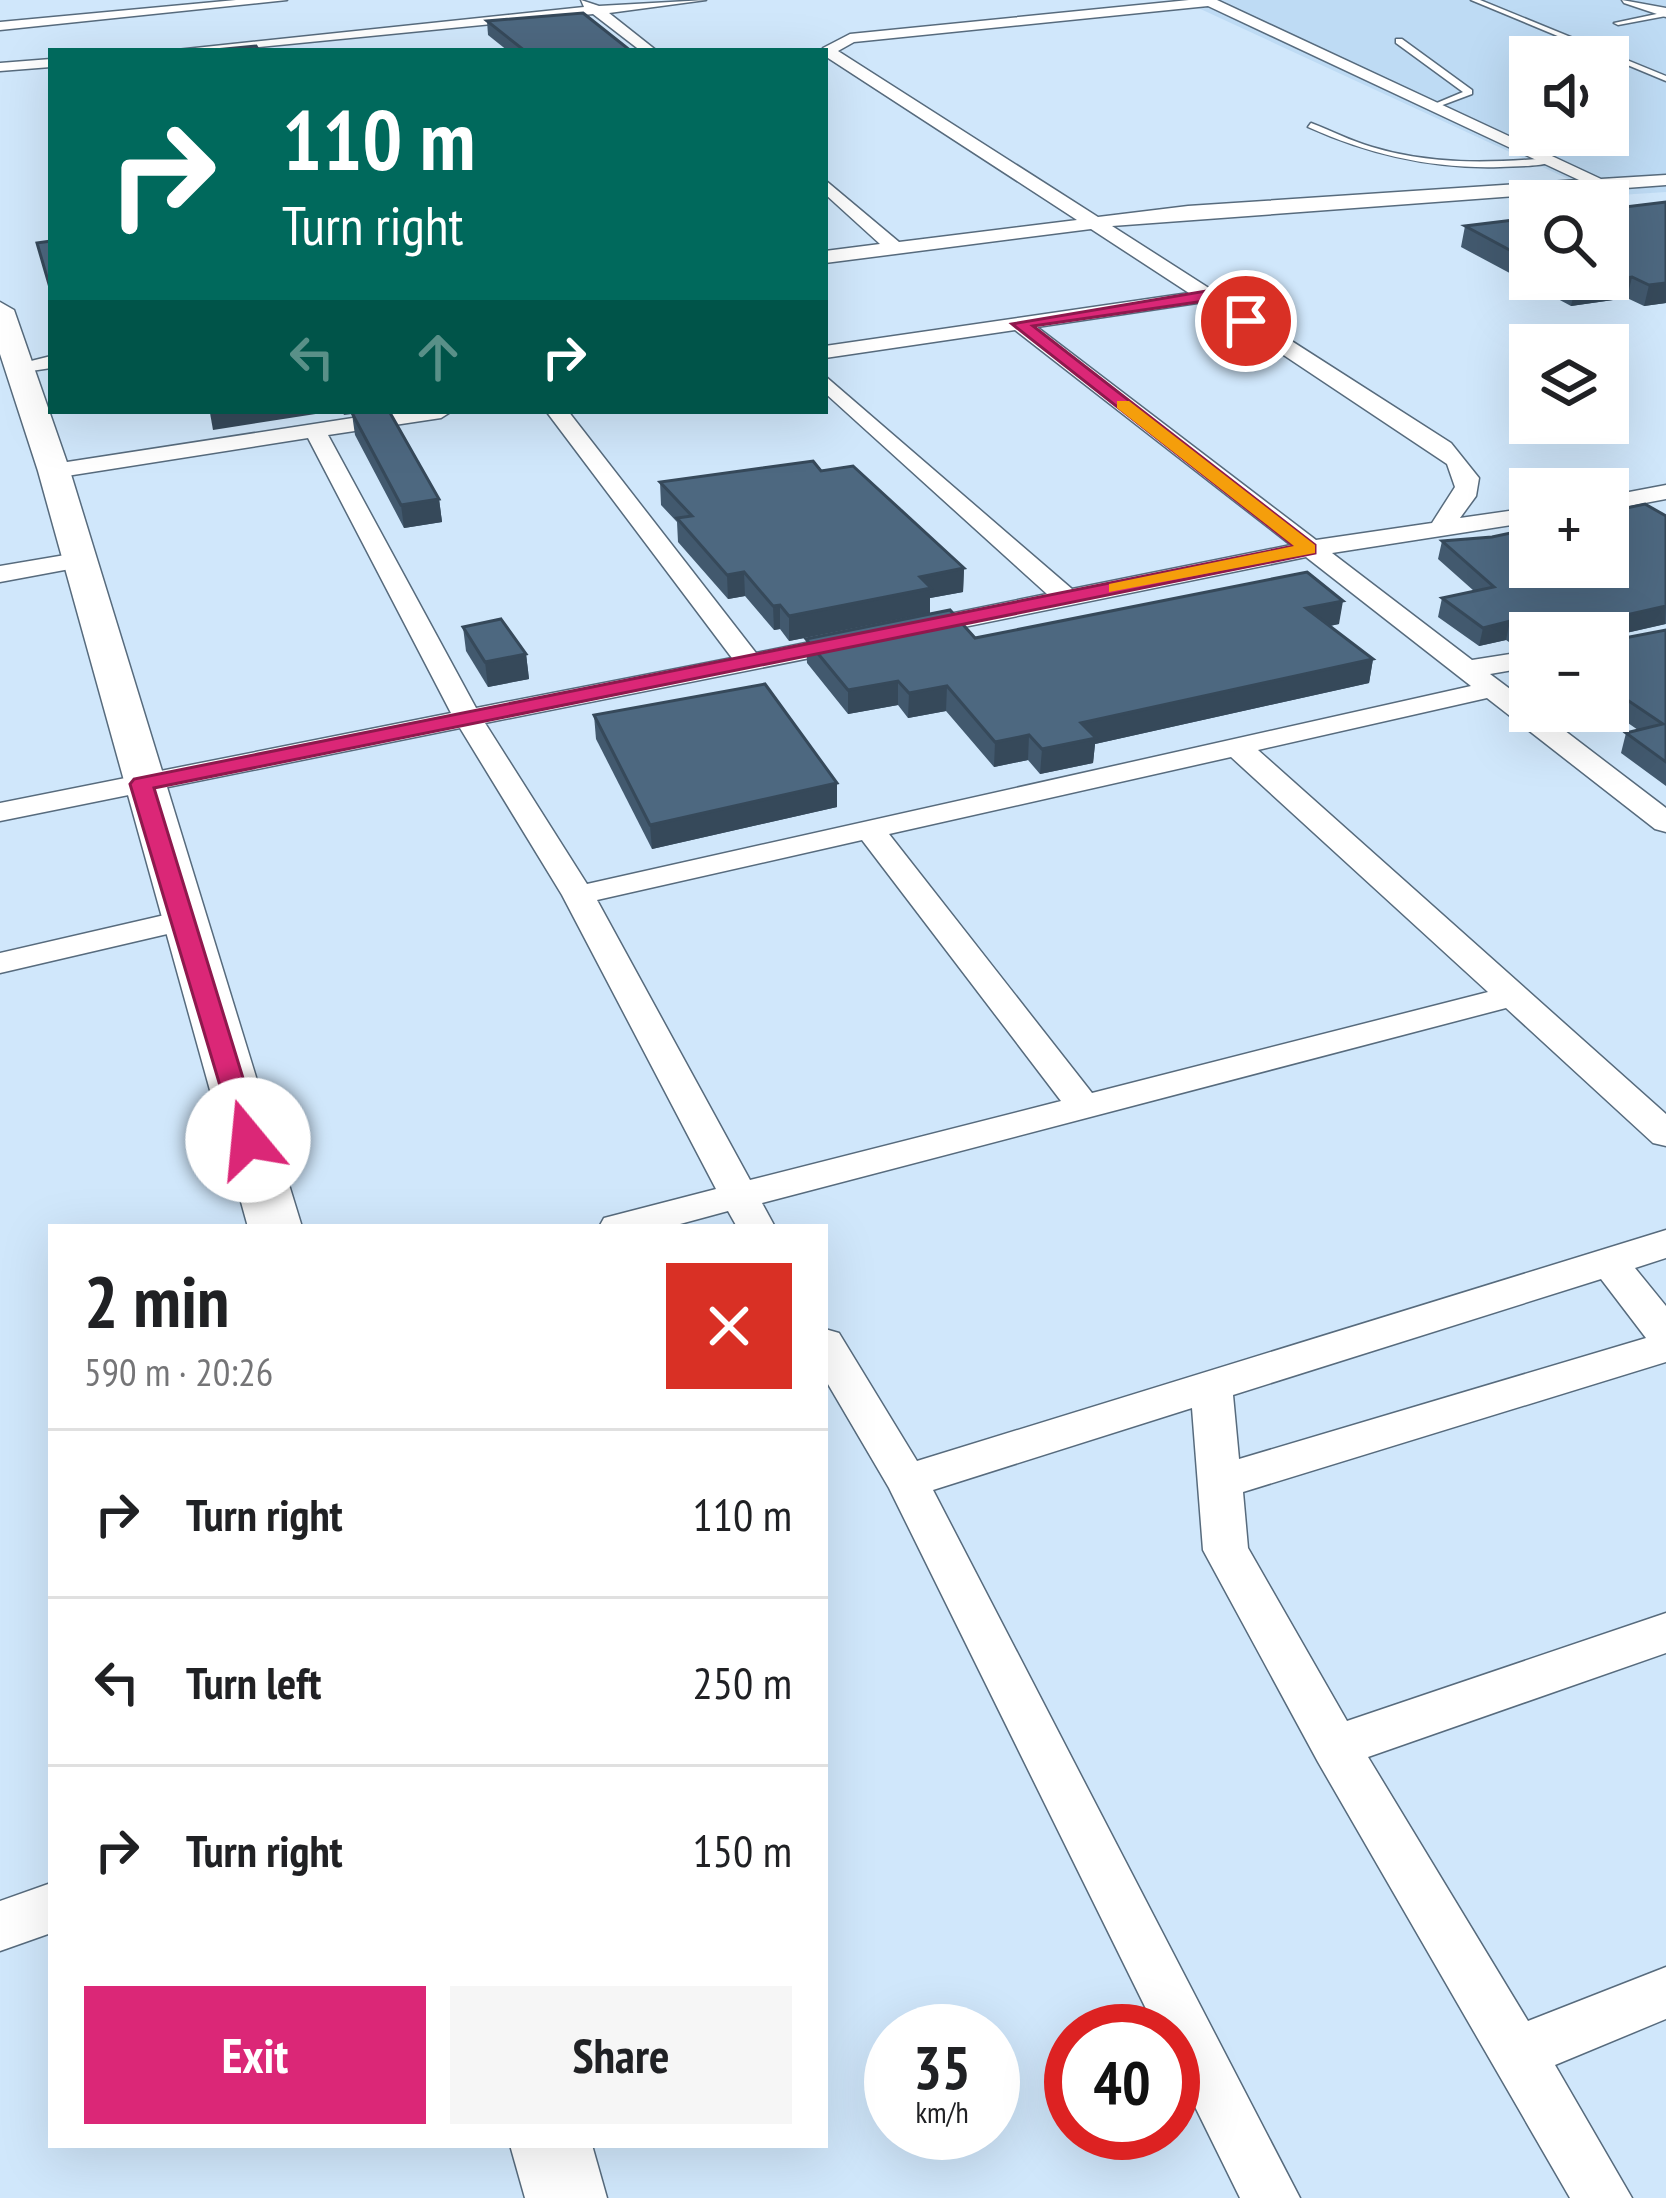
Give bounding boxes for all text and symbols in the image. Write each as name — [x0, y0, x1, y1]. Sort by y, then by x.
map controls — [1509, 36, 1629, 732]
button: sound — [1509, 36, 1629, 156]
text: 110 m — [282, 84, 475, 193]
icon: right — [84, 96, 240, 252]
button: search — [1509, 180, 1629, 300]
text: Turn right — [282, 190, 463, 260]
pin — [1195, 270, 1297, 372]
icon: arrive — [1213, 288, 1279, 354]
icon: left — [279, 324, 345, 390]
icon: ahead — [405, 324, 471, 390]
icon: right — [531, 324, 597, 390]
button: layers — [1509, 324, 1629, 444]
button: + — [1509, 468, 1629, 588]
button: − — [1509, 612, 1629, 732]
position arrow — [185, 1077, 311, 1203]
text: 2 min — [84, 1254, 229, 1347]
button: close — [666, 1263, 792, 1389]
text: 590 m · 20:26 — [84, 1346, 273, 1397]
icon: right — [84, 1481, 150, 1547]
text: Turn right — [186, 1485, 343, 1543]
text: 110 m — [692, 1485, 792, 1543]
icon: left — [84, 1649, 150, 1715]
text: Turn left — [186, 1653, 321, 1711]
text: 250 m — [692, 1653, 792, 1711]
icon: right — [84, 1817, 150, 1883]
text: Turn right — [186, 1821, 343, 1879]
text: 150 m — [692, 1821, 792, 1879]
button: Exit — [84, 1986, 426, 2124]
button: Share — [450, 1986, 792, 2124]
speed limit sign: 40 — [1044, 2004, 1200, 2160]
text: 35 — [913, 2028, 971, 2106]
text: km/h — [915, 2092, 969, 2131]

